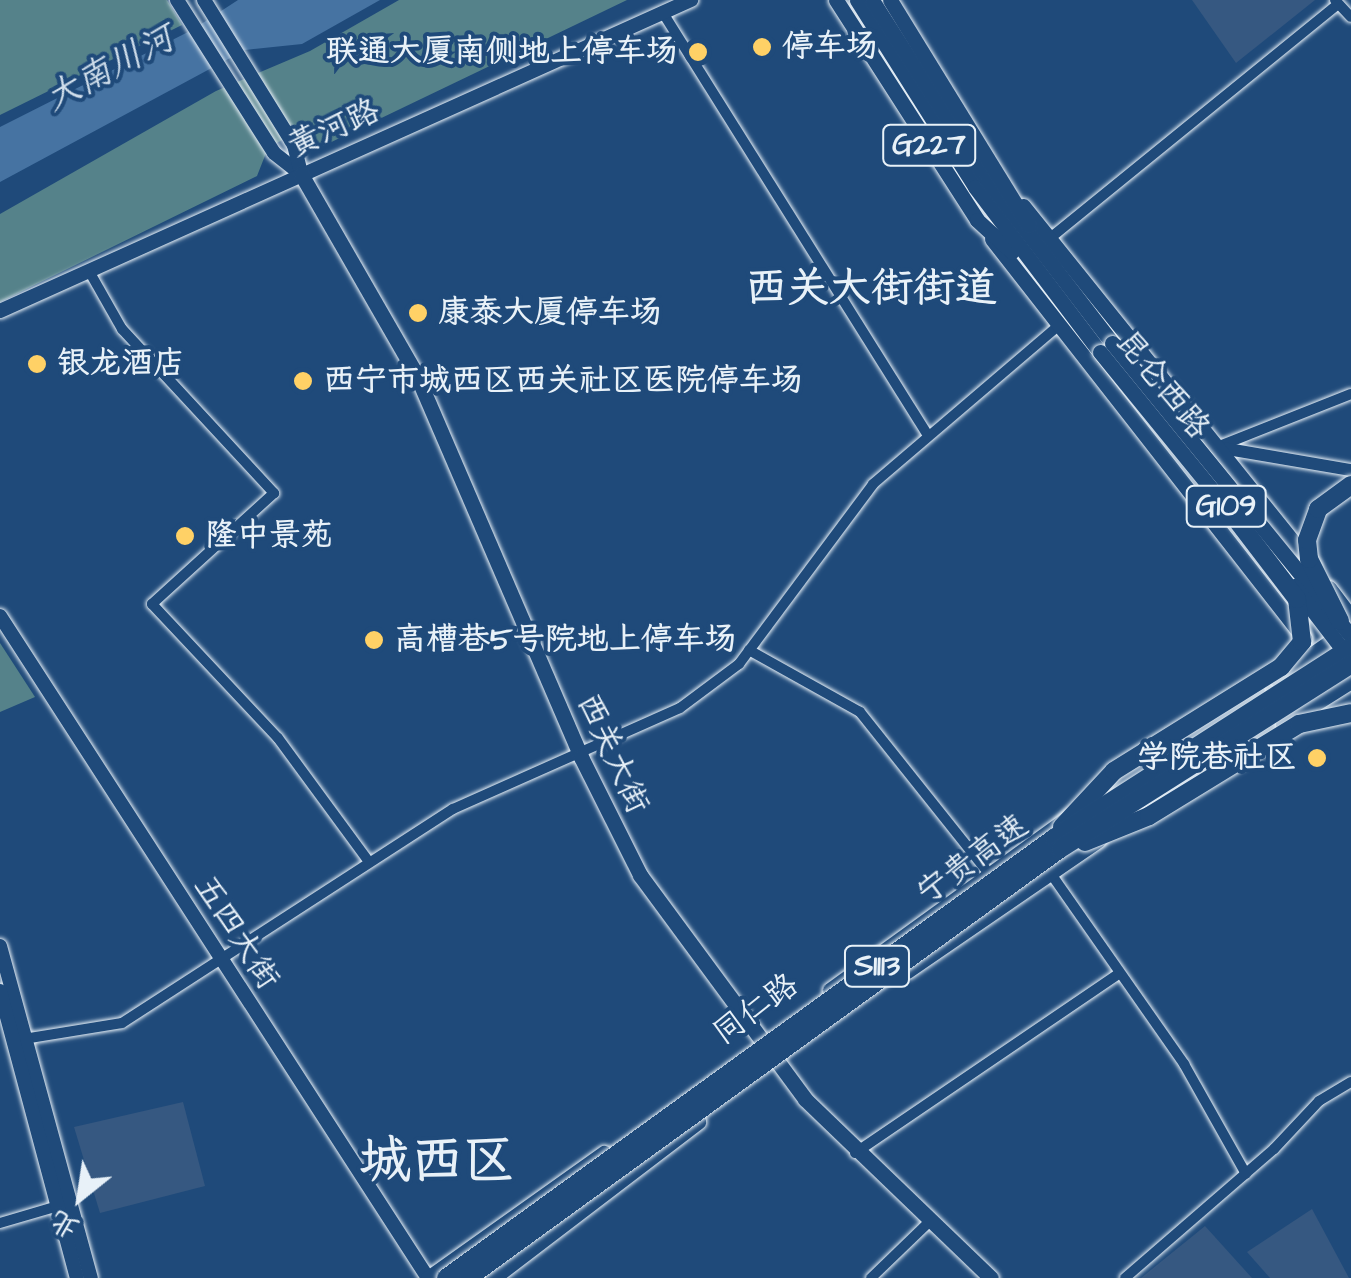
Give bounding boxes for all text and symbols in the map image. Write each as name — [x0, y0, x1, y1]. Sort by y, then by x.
water label: 大南川河 — [38, 18, 182, 120]
place label: 停车场 — [782, 28, 878, 66]
place label: 联通大厦南侧地上停车场 — [326, 33, 678, 71]
marker: 停车场 — [751, 36, 773, 58]
marker: 联通大厦南侧地上停车场 — [687, 41, 709, 63]
street label: 黄河路 — [282, 92, 386, 166]
road number: G227 — [882, 120, 976, 170]
district label: 西关大街街道 — [745, 264, 997, 314]
place label: 康泰大厦停车场 — [438, 294, 662, 332]
marker: 康泰大厦停车场 — [407, 302, 429, 324]
street label: 昆仑西路 — [1107, 323, 1217, 447]
place label: 银龙酒店 — [57, 345, 185, 383]
marker: 银龙酒店 — [26, 353, 48, 375]
place label: 西宁市城西区西关社区医院停车场 — [323, 362, 803, 400]
marker: 西宁市城西区西关社区医院停车场 — [292, 370, 314, 392]
road number: G109 — [1184, 481, 1268, 531]
place label: 隆中景苑 — [205, 517, 333, 555]
marker: 隆中景苑 — [174, 525, 196, 547]
place label: 高槽巷5号院地上停车场 — [394, 621, 737, 659]
marker: 高槽巷5号院地上停车场 — [363, 629, 385, 651]
street label: 西关大街 — [568, 688, 656, 820]
place label: 学院巷社区 — [1137, 739, 1297, 777]
marker: 学院巷社区 — [1306, 747, 1328, 769]
street label: 宁贵高速 — [910, 807, 1036, 913]
street label: 五四大街 — [185, 869, 287, 997]
road number: S1113 — [842, 941, 912, 991]
street label: 同仁路 — [706, 966, 806, 1054]
district label: 城西区 — [359, 1132, 515, 1194]
north arrow — [30, 1148, 130, 1248]
text: 北 — [43, 1201, 87, 1248]

